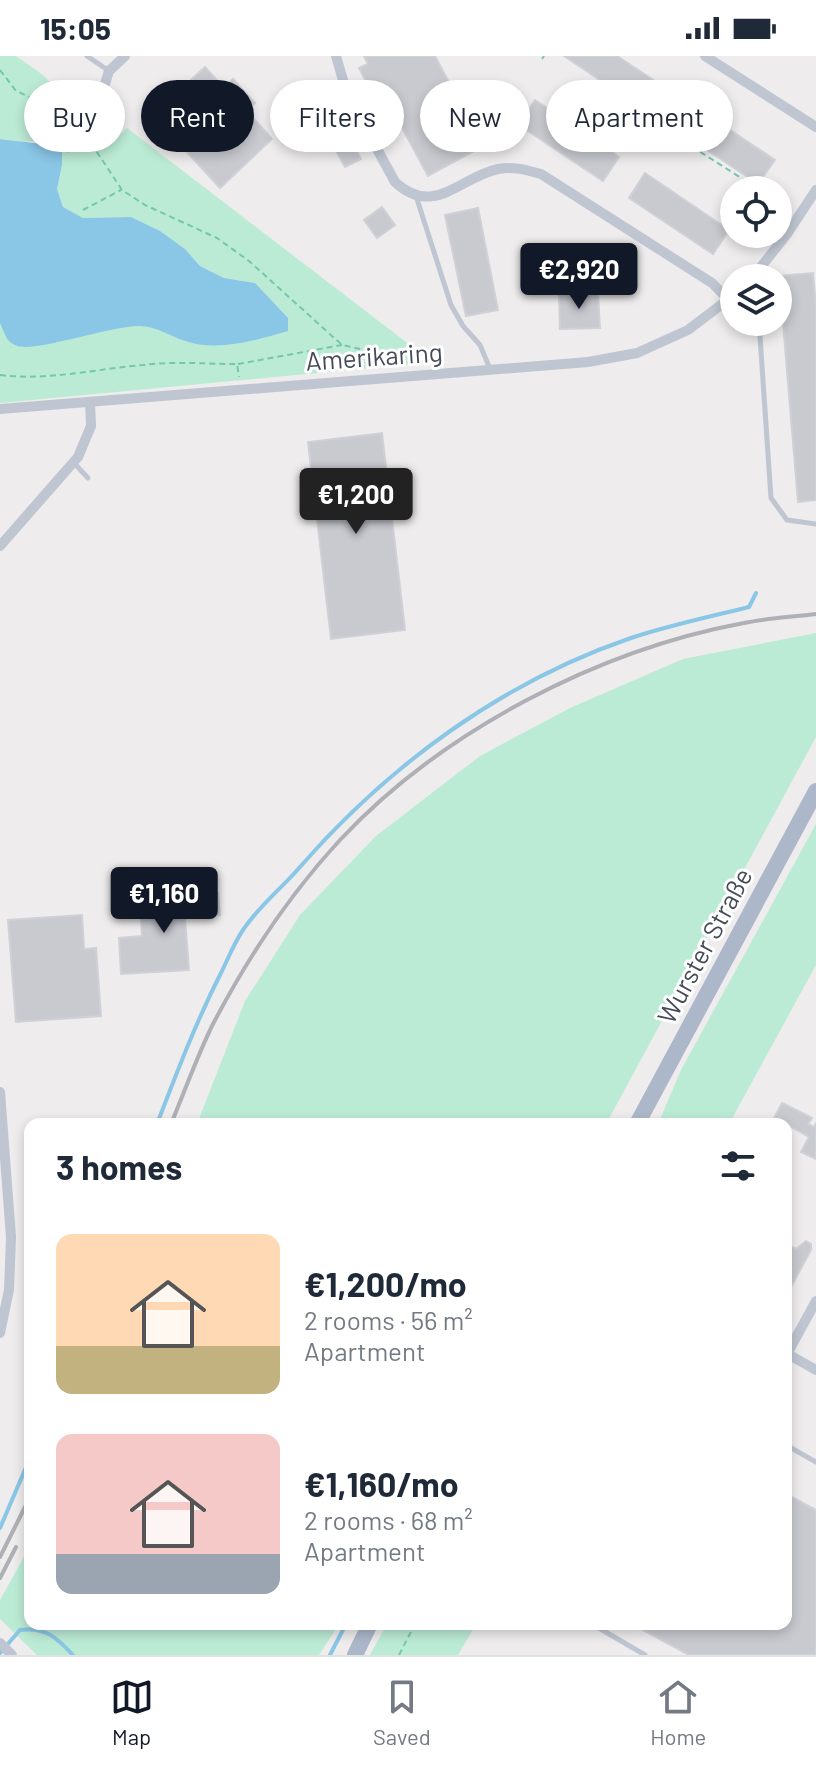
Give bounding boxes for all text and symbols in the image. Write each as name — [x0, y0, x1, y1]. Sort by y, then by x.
text: 15:05 — [40, 10, 111, 46]
chip: Buy — [24, 80, 125, 152]
chip: Rent — [141, 80, 254, 152]
chip: Filters — [270, 80, 404, 152]
chip: New — [420, 80, 530, 152]
chip: Apartment — [546, 80, 733, 152]
map controls — [720, 176, 792, 336]
button: locate — [720, 176, 792, 248]
pin: €2,920 — [514, 243, 644, 311]
text: €2,920 — [538, 253, 620, 284]
button: layers — [720, 264, 792, 336]
street label: Amerikaring — [304, 335, 443, 376]
pin: €1,200 — [291, 468, 421, 536]
text: €1,200 — [318, 478, 394, 509]
street label: Wurster Straße — [650, 862, 758, 1028]
pin: €1,160 — [99, 867, 229, 935]
text: €1,160 — [129, 877, 199, 908]
icon: filters — [716, 1144, 760, 1188]
text: 3 homes — [56, 1146, 182, 1187]
text: €1,200/mo — [304, 1263, 467, 1304]
icon: home — [120, 1266, 216, 1362]
text: 2 rooms · 56 m² — [304, 1304, 473, 1335]
text: Apartment — [304, 1335, 425, 1366]
text: €1,160/mo — [304, 1463, 459, 1504]
icon: home — [120, 1466, 216, 1562]
text: 2 rooms · 68 m² — [304, 1504, 473, 1535]
text: Apartment — [304, 1535, 425, 1566]
tab: Map — [110, 1675, 154, 1749]
tab: Saved — [373, 1675, 431, 1749]
tab: Home — [650, 1675, 706, 1749]

